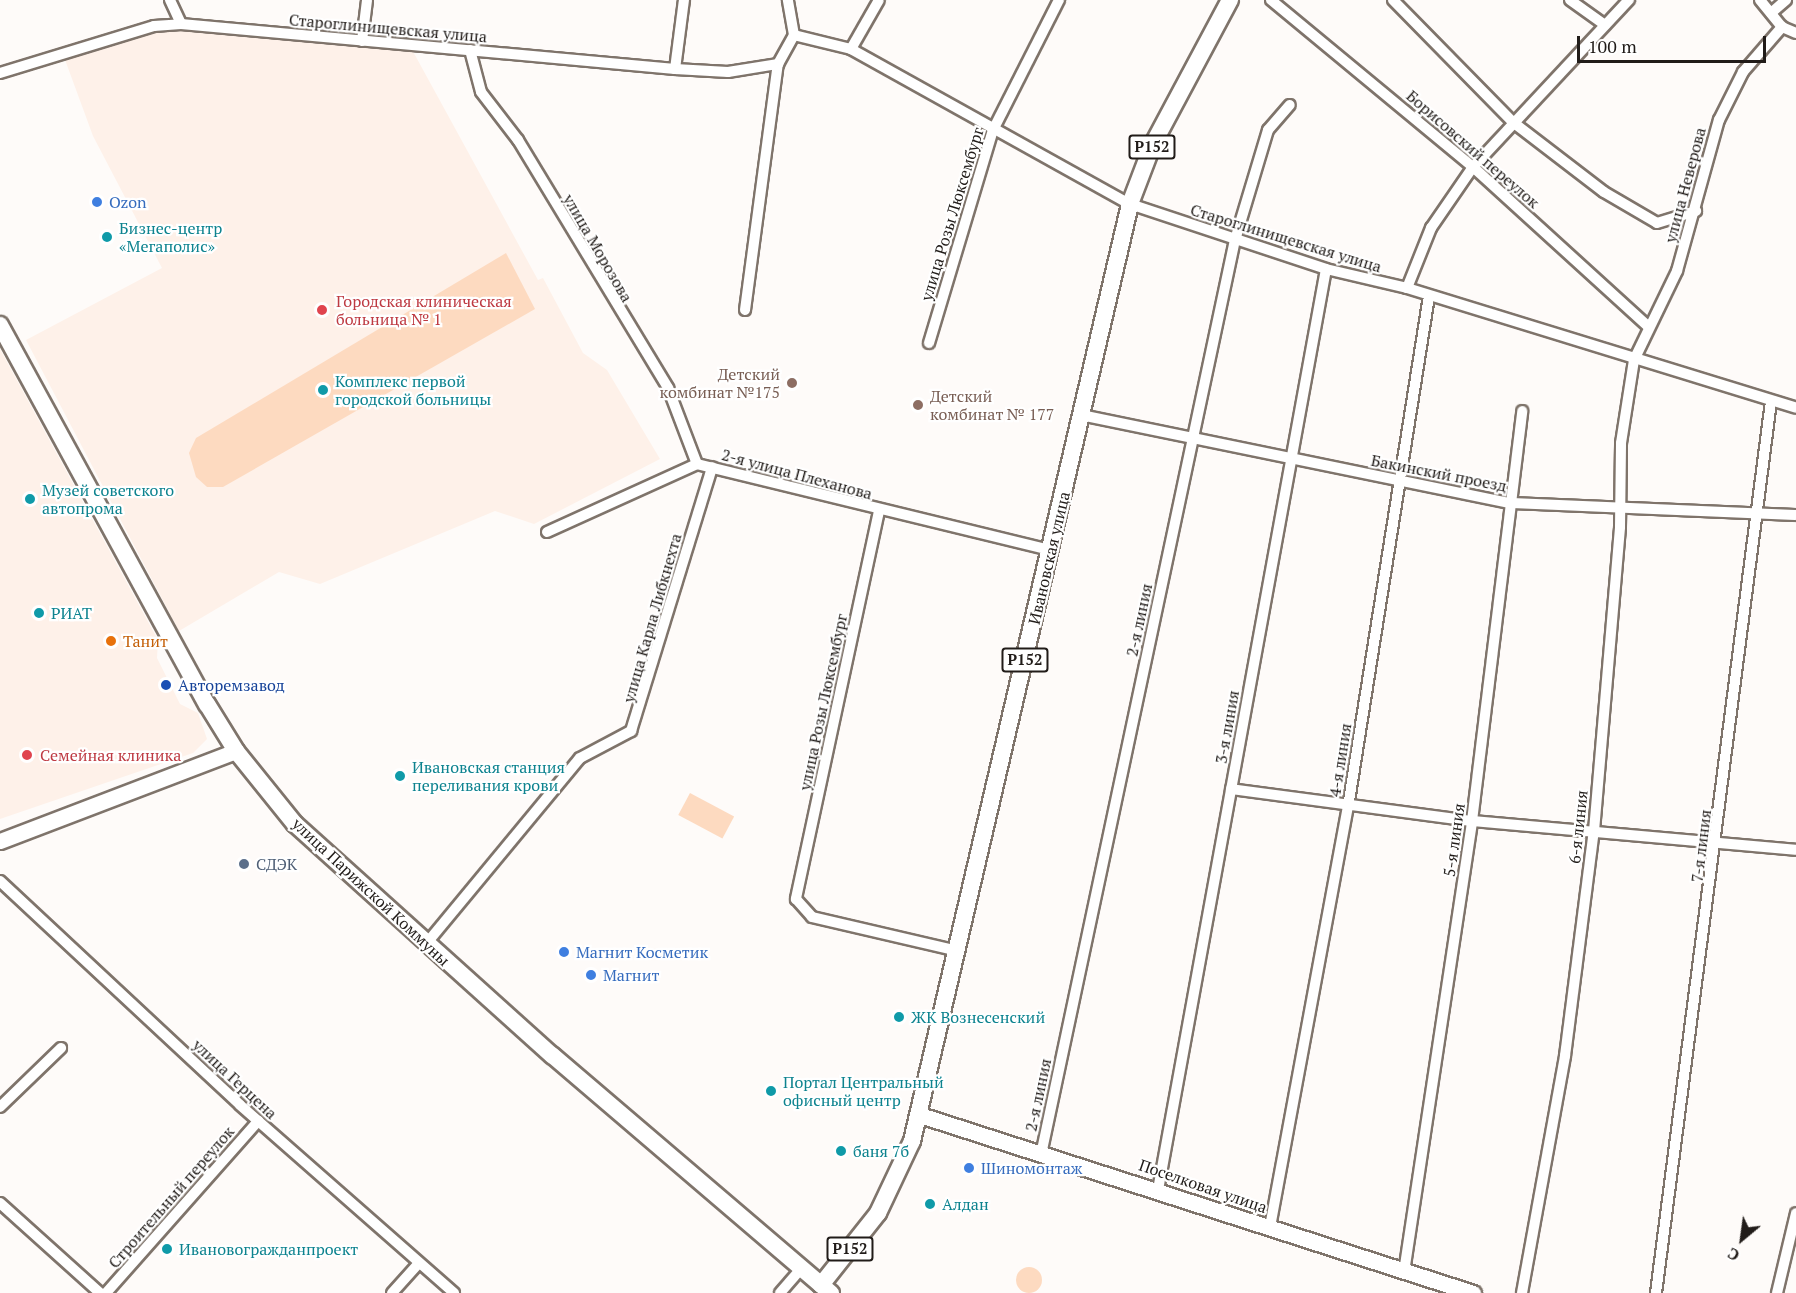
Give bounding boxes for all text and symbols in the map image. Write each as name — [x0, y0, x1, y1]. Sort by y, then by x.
street label: Староглинищевская улица — [288, 10, 488, 46]
scale bar — [1580, 24, 1769, 62]
text: 100 m — [1588, 34, 1637, 58]
street label: Борисовский переулок — [1403, 86, 1543, 212]
street label: улица Розы Люксембург — [916, 125, 988, 303]
street label: улица Неверова — [1660, 125, 1710, 245]
road number: Р152 — [1128, 135, 1176, 159]
street label: улица Морозова — [559, 191, 637, 305]
place label: Ozon — [109, 192, 147, 212]
marker: Ozon — [90, 195, 104, 209]
street label: Староглинищевская улица — [1188, 200, 1384, 276]
place label: Бизнес-центр «Мегаполис» — [119, 218, 222, 256]
marker: Бизнес-центр «Мегаполис» — [100, 230, 114, 244]
place label: Городская клиническая больница № 1 — [336, 291, 512, 329]
marker: Городская клиническая больница № 1 — [313, 301, 331, 319]
place label: Детский комбинат №175 — [659, 364, 780, 402]
place label: Комплекс первой городской больницы — [335, 371, 491, 409]
marker: Детский комбинат №175 — [785, 376, 799, 390]
marker: Комплекс первой городской больницы — [316, 383, 330, 397]
place label: Детский комбинат № 177 — [930, 386, 1055, 424]
marker: Детский комбинат № 177 — [911, 398, 925, 412]
street label: 2-я улица Плеханова — [720, 445, 874, 503]
street label: Бакинский проезд — [1369, 450, 1509, 496]
place label: Музей советского автопрома — [42, 480, 174, 518]
street label: Ивановская улица — [1024, 490, 1074, 626]
marker: Музей советского автопрома — [23, 492, 37, 506]
street label: улица Карла Либкнехта — [619, 531, 685, 705]
street label: 2-я линия — [1122, 582, 1156, 658]
place label: РИАТ — [51, 603, 92, 623]
marker: РИАТ — [32, 606, 46, 620]
street label: улица Розы Люксембург — [795, 612, 851, 792]
place label: Танит — [123, 631, 168, 651]
marker: Танит — [104, 634, 118, 648]
road number: Р152 — [1001, 648, 1049, 672]
place label: Авторемзавод — [178, 675, 285, 695]
marker: Авторемзавод — [159, 678, 173, 692]
street label: 3-я линия — [1211, 689, 1243, 765]
street label: 4-я линия — [1325, 722, 1355, 798]
place label: Семейная клиника — [40, 745, 181, 765]
marker: Семейная клиника — [18, 746, 36, 764]
place label: Ивановская станция переливания крови — [412, 757, 565, 795]
marker: Ивановская станция переливания крови — [393, 769, 407, 783]
street label: 6-я линия — [1565, 789, 1591, 865]
street label: 5-я линия — [1439, 802, 1469, 878]
street label: 7-я линия — [1687, 808, 1715, 884]
street label: улица Парижской Коммуны — [288, 814, 454, 970]
place label: СДЭК — [256, 854, 297, 874]
marker: СДЭК — [237, 857, 251, 871]
place label: Магнит Косметик — [576, 942, 708, 962]
marker: Магнит Косметик — [557, 945, 571, 959]
place label: Магнит — [603, 965, 659, 985]
marker: Магнит — [584, 968, 598, 982]
place label: ЖК Вознесенский — [911, 1007, 1045, 1027]
marker: ЖК Вознесенский — [892, 1010, 906, 1024]
street label: улица Герцена — [189, 1035, 281, 1123]
street label: 2-я линия — [1021, 1057, 1055, 1133]
place label: Портал Центральный офисный центр — [783, 1072, 944, 1110]
marker: Портал Центральный офисный центр — [764, 1084, 778, 1098]
street label: Строительный переулок — [104, 1122, 238, 1272]
place label: баня 7б — [853, 1141, 909, 1161]
marker: баня 7б — [834, 1144, 848, 1158]
street label: Поселковая улица — [1136, 1155, 1270, 1217]
place label: Шиномонтаж — [981, 1158, 1082, 1178]
marker: Шиномонтаж — [962, 1161, 976, 1175]
place label: Алдан — [942, 1194, 989, 1214]
marker: Алдан — [923, 1197, 937, 1211]
north arrow — [1712, 1209, 1772, 1269]
road number: Р152 — [826, 1237, 874, 1261]
place label: Ивановогражданпроект — [179, 1239, 358, 1259]
marker: Ивановогражданпроект — [160, 1242, 174, 1256]
text: С — [1723, 1243, 1743, 1267]

